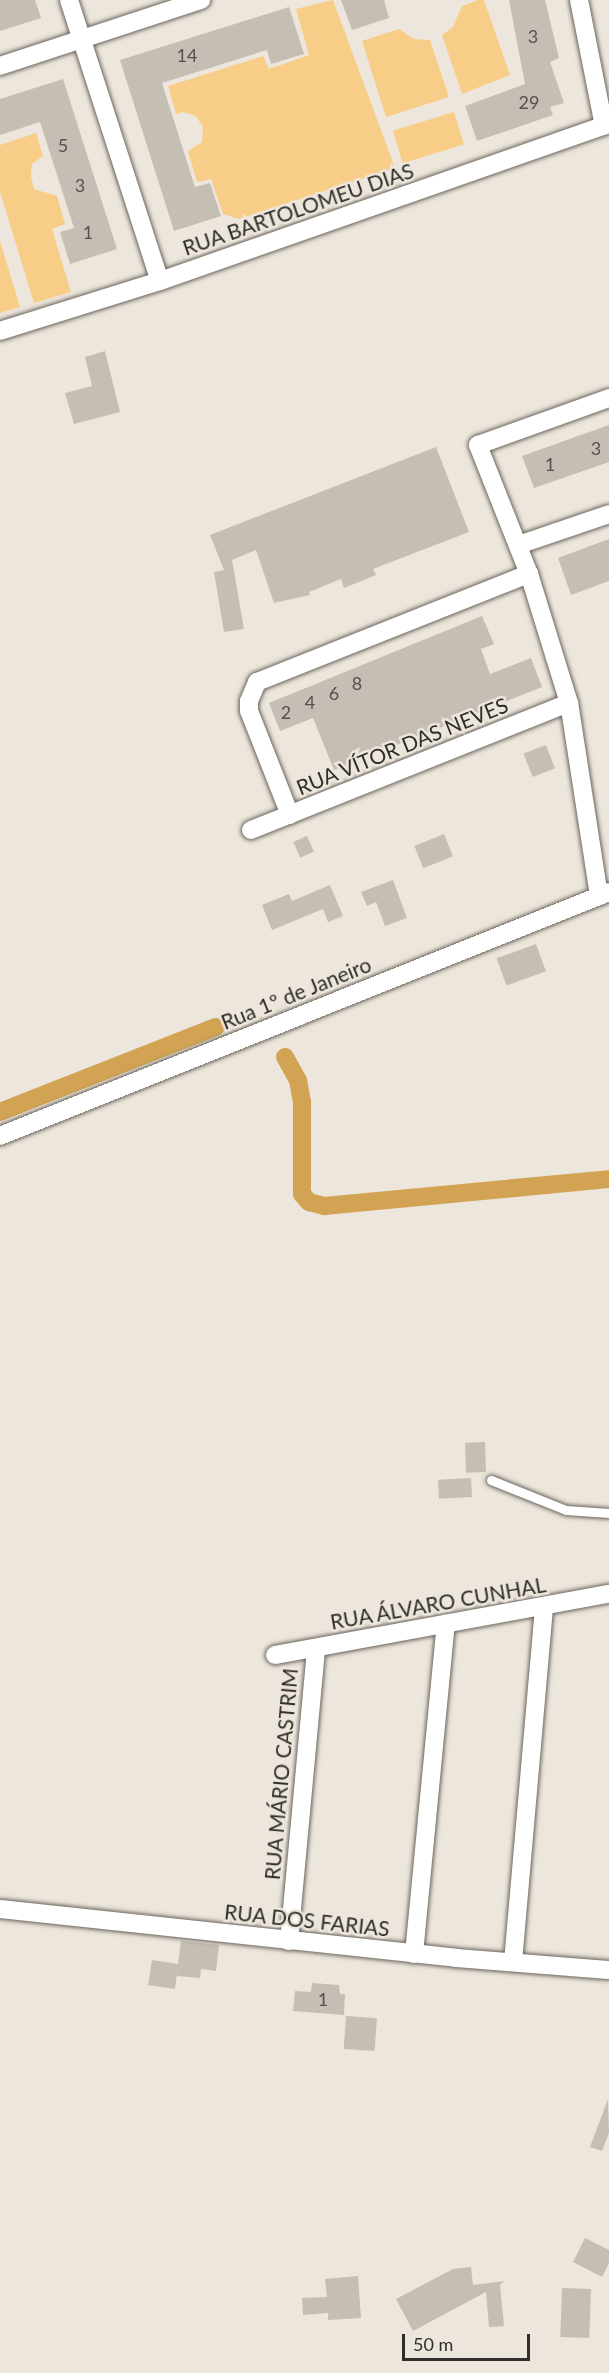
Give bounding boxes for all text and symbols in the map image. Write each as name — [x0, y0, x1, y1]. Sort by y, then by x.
house number: 3 — [528, 25, 538, 47]
house number: 14 — [177, 44, 197, 66]
house number: 29 — [519, 91, 539, 113]
house number: 5 — [58, 134, 68, 156]
street label: RUA BARTOLOMEU DIAS — [179, 157, 417, 261]
house number: 3 — [75, 174, 85, 196]
house number: 1 — [83, 221, 93, 243]
house number: 3 — [591, 437, 601, 459]
house number: 1 — [545, 453, 555, 475]
house number: 8 — [352, 672, 362, 694]
house number: 6 — [329, 682, 339, 704]
house number: 4 — [305, 691, 315, 713]
street label: RUA VÍTOR DAS NEVES — [292, 692, 512, 800]
house number: 2 — [281, 701, 291, 723]
street label: Rua 1º de Janeiro — [217, 951, 375, 1035]
street label: RUA ÁLVARO CUNHAL — [328, 1571, 548, 1635]
street label: RUA MÁRIO CASTRIM — [259, 1667, 303, 1881]
street label: RUA DOS FARIAS — [223, 1899, 391, 1941]
house number: 1 — [318, 1988, 328, 2010]
scale bar — [405, 2322, 532, 2360]
text: 50 m — [413, 2333, 453, 2355]

